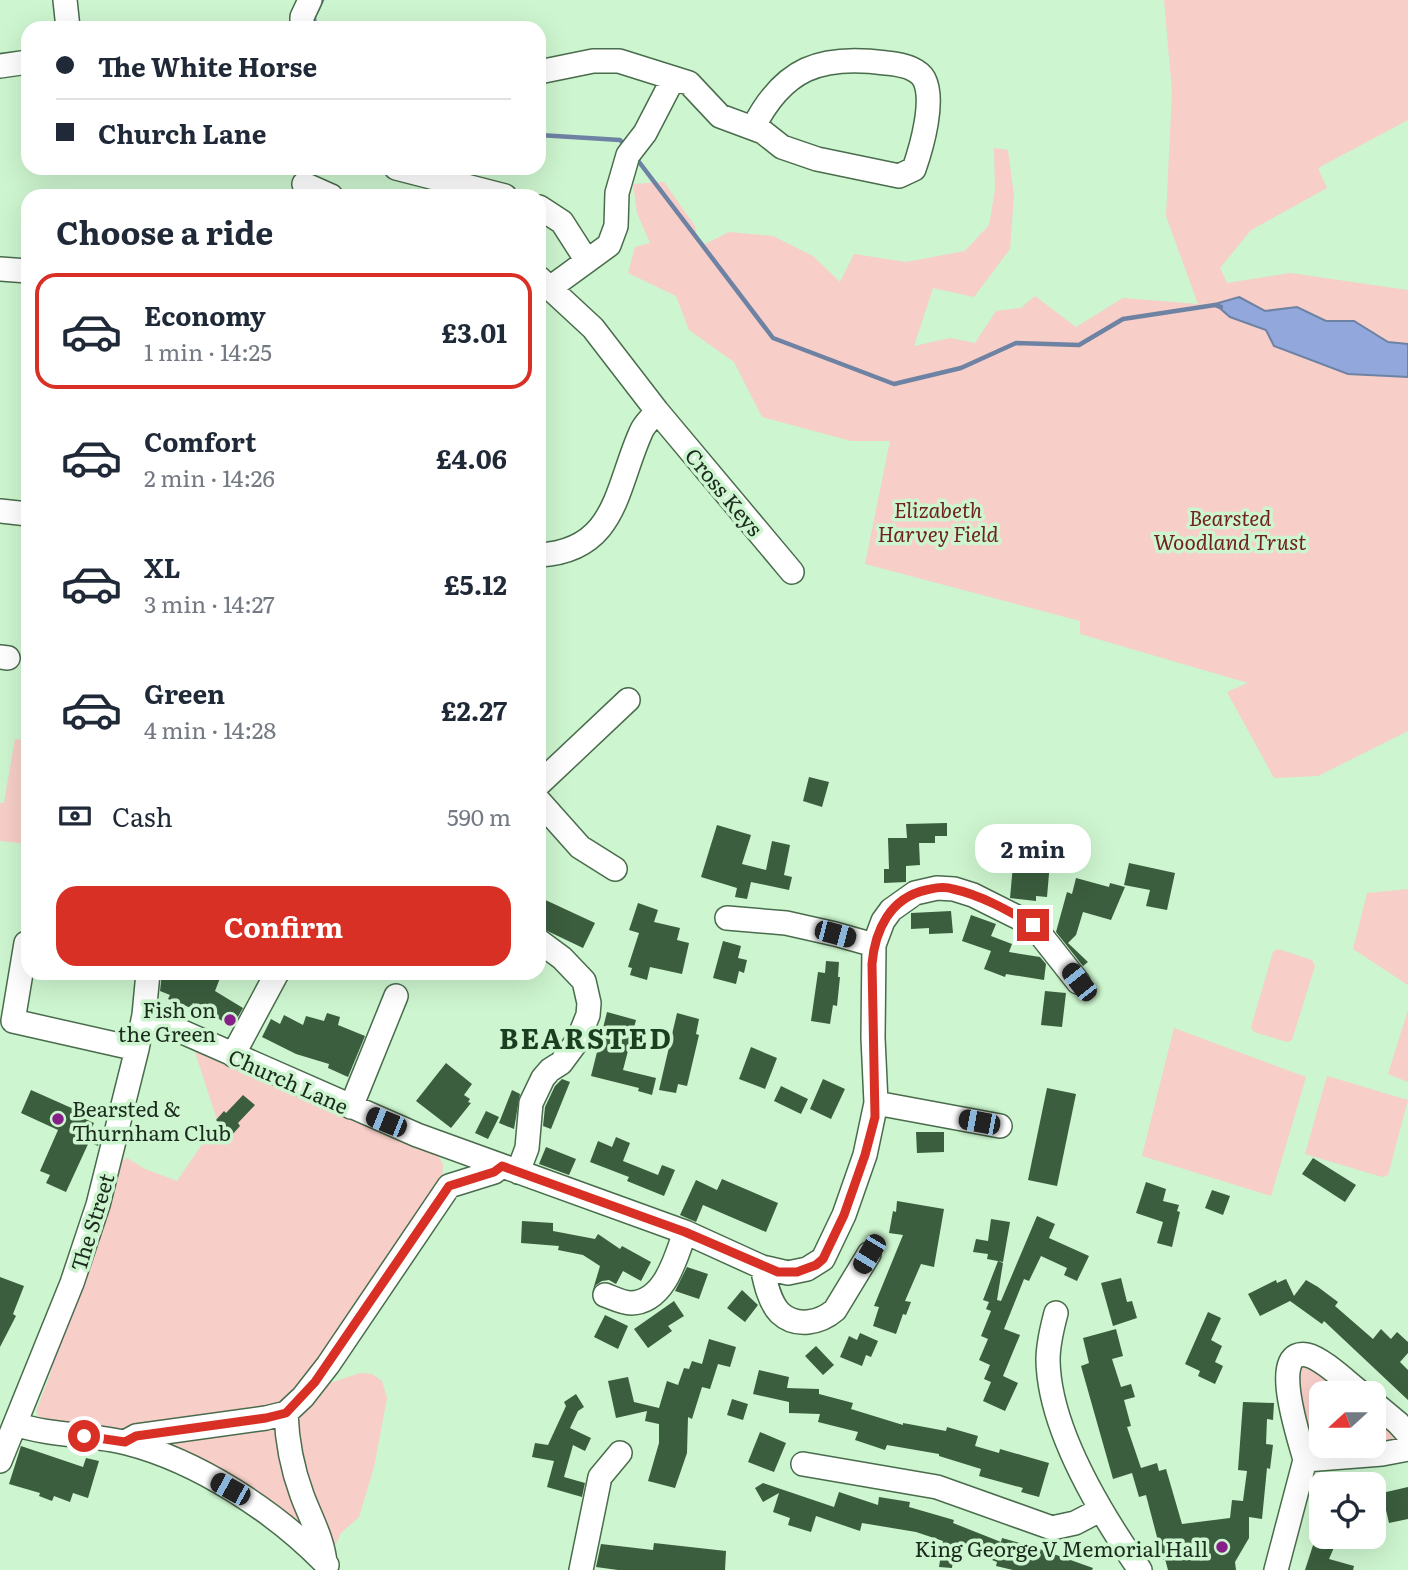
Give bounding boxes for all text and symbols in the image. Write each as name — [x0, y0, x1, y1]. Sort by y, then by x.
text: The White Horse — [98, 46, 317, 85]
text: Church Lane — [98, 113, 266, 152]
text: Choose a ride — [56, 207, 273, 255]
text: Economy — [144, 295, 266, 334]
icon: car — [60, 300, 123, 363]
text: £3.01 — [441, 312, 507, 351]
text: 1 min · 14:25 — [144, 334, 272, 368]
text: Comfort — [144, 421, 256, 460]
icon: car — [60, 426, 123, 489]
text: £4.06 — [436, 438, 507, 477]
street label: Cross Keys — [679, 440, 771, 542]
text: 2 min · 14:26 — [144, 460, 275, 494]
park label: Elizabeth Harvey Field — [877, 493, 999, 548]
park label: Bearsted Woodland Trust — [1154, 501, 1307, 556]
text: XL — [144, 547, 181, 586]
icon: car — [60, 552, 123, 615]
text: £5.12 — [444, 564, 507, 603]
text: 3 min · 14:27 — [144, 586, 275, 620]
text: Green — [144, 673, 225, 712]
icon: car — [60, 678, 123, 741]
text: £2.27 — [441, 690, 507, 729]
text: 4 min · 14:28 — [144, 712, 276, 746]
text: Cash — [112, 796, 173, 835]
icon: cash — [56, 797, 94, 835]
text: 590 m — [447, 799, 511, 833]
callout: 2 min — [975, 824, 1091, 872]
text: 2 min — [1001, 831, 1065, 865]
button: Confirm — [56, 886, 511, 966]
route end — [1017, 909, 1049, 941]
car — [812, 918, 859, 950]
car — [1058, 959, 1101, 1005]
place label: Fish on the Green — [118, 993, 216, 1048]
marker: Fish on the Green — [222, 1012, 238, 1028]
district label: BEARSTED — [499, 1016, 673, 1058]
street label: Church Lane — [224, 1040, 354, 1120]
place label: Bearsted & Thurnham Club — [72, 1092, 231, 1147]
car — [363, 1104, 410, 1140]
car — [957, 1108, 1002, 1136]
marker: Bearsted & Thurnham Club — [50, 1111, 66, 1127]
street label: The Street — [61, 1169, 121, 1275]
car — [850, 1231, 889, 1277]
north arrow — [1309, 1381, 1386, 1458]
map controls — [1309, 1381, 1386, 1549]
route start — [68, 1420, 100, 1452]
car — [207, 1470, 254, 1508]
button: locate — [1309, 1472, 1386, 1549]
place label: King George V Memorial Hall — [914, 1532, 1208, 1563]
marker: King George V Memorial Hall — [1214, 1539, 1230, 1555]

